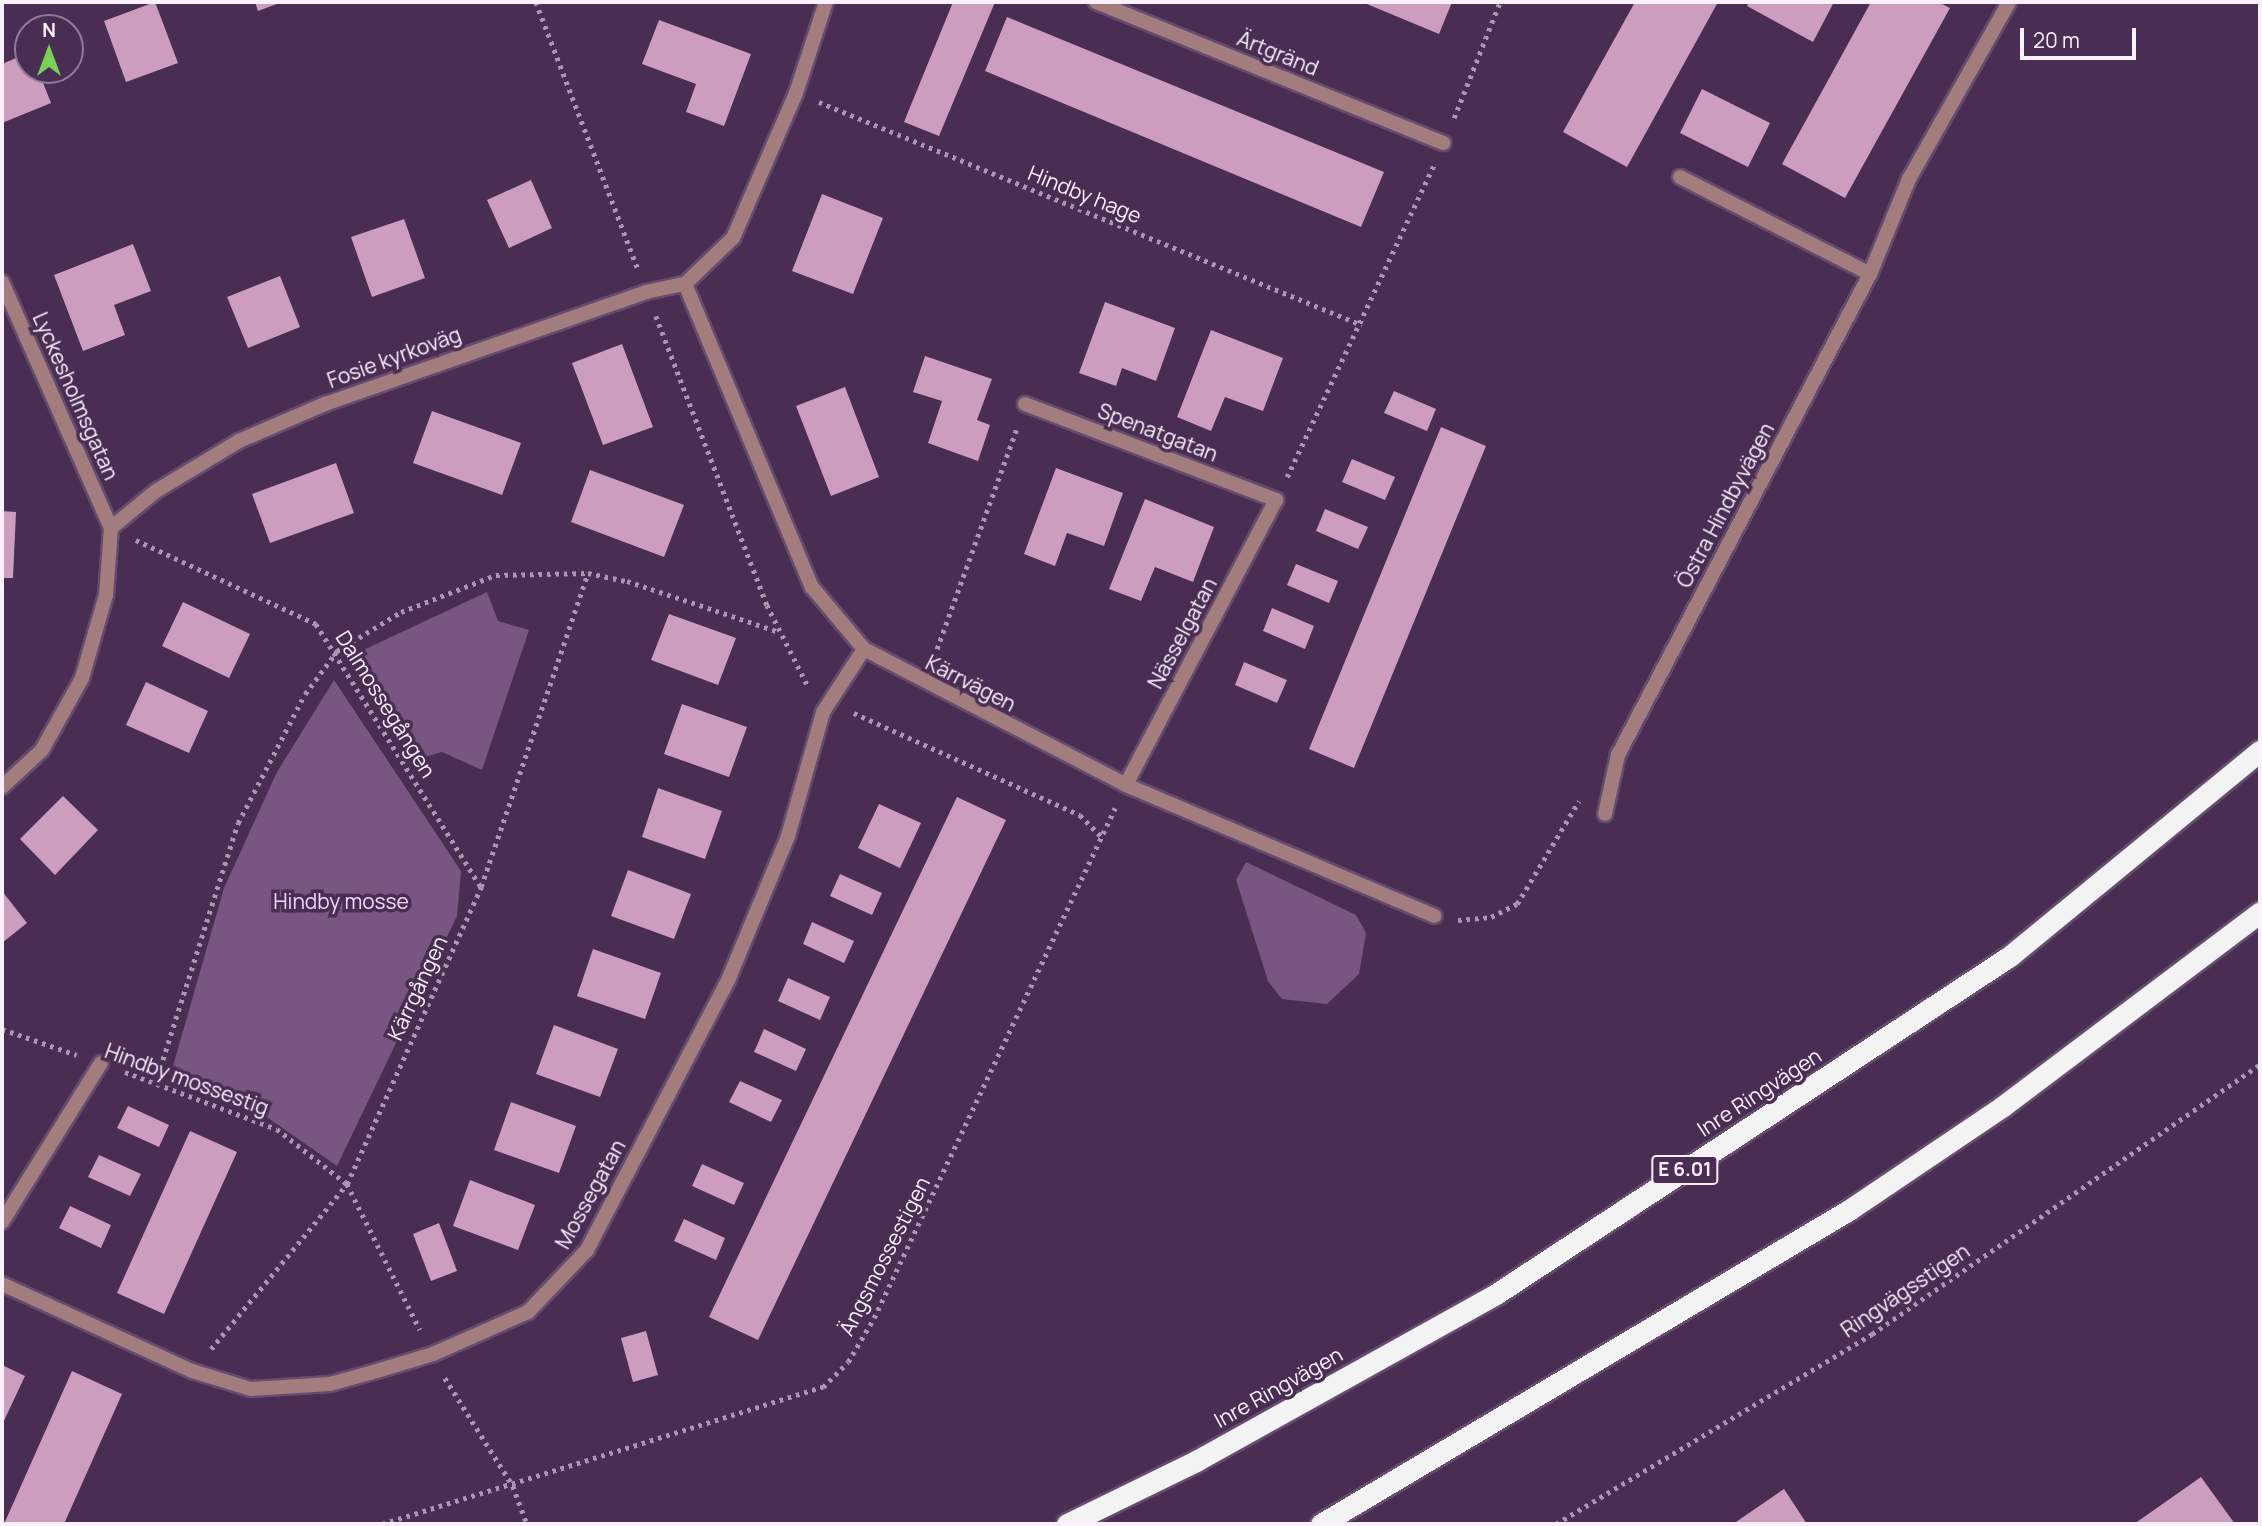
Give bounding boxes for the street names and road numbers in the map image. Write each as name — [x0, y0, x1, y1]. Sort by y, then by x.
street label: Ärtgränd — [1234, 25, 1322, 81]
street label: Hindby hage — [1025, 160, 1145, 228]
street label: Lyckesholmsgatan — [28, 308, 124, 484]
street label: Fosie kyrkoväg — [324, 321, 464, 393]
street label: Spenatgatan — [1094, 398, 1222, 466]
street label: Östra Hindbyvägen — [1671, 418, 1779, 592]
street label: Nässelgatan — [1142, 573, 1222, 693]
street label: Dalmossegången — [331, 626, 441, 782]
street label: Kärrvägen — [922, 650, 1020, 716]
street label: Kärrgången — [382, 932, 452, 1044]
street label: Hindby mossestig — [102, 1038, 272, 1120]
street label: Inre Ringvägen — [1692, 1043, 1826, 1141]
street label: Mossegatan — [550, 1135, 630, 1253]
road number: E 6.01 — [1650, 1154, 1720, 1186]
street label: Ängsmossestigen — [833, 1172, 935, 1340]
street label: Ringvägsstigen — [1836, 1238, 1974, 1342]
street label: Inre Ringvägen — [1209, 1341, 1347, 1433]

